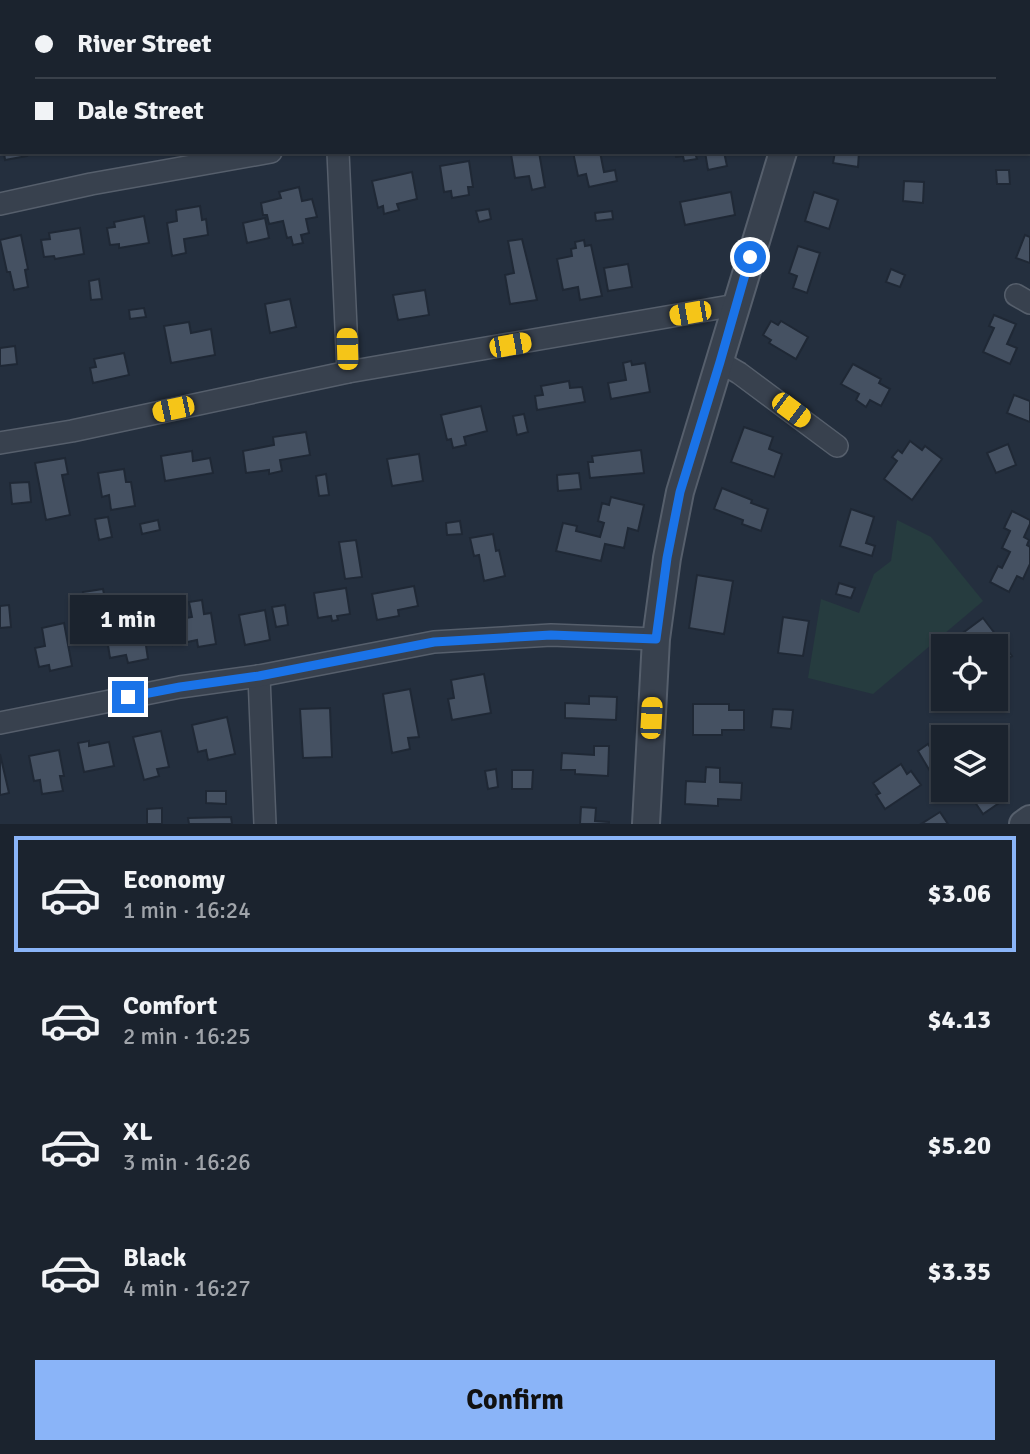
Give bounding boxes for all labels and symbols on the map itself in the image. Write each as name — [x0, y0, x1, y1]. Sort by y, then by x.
route start — [734, 241, 766, 273]
car — [668, 299, 713, 327]
car — [336, 328, 359, 370]
car — [488, 331, 533, 359]
car — [768, 389, 815, 431]
car — [151, 394, 196, 424]
callout: 1 min — [70, 596, 186, 644]
route end — [112, 681, 144, 713]
car — [640, 696, 663, 740]

